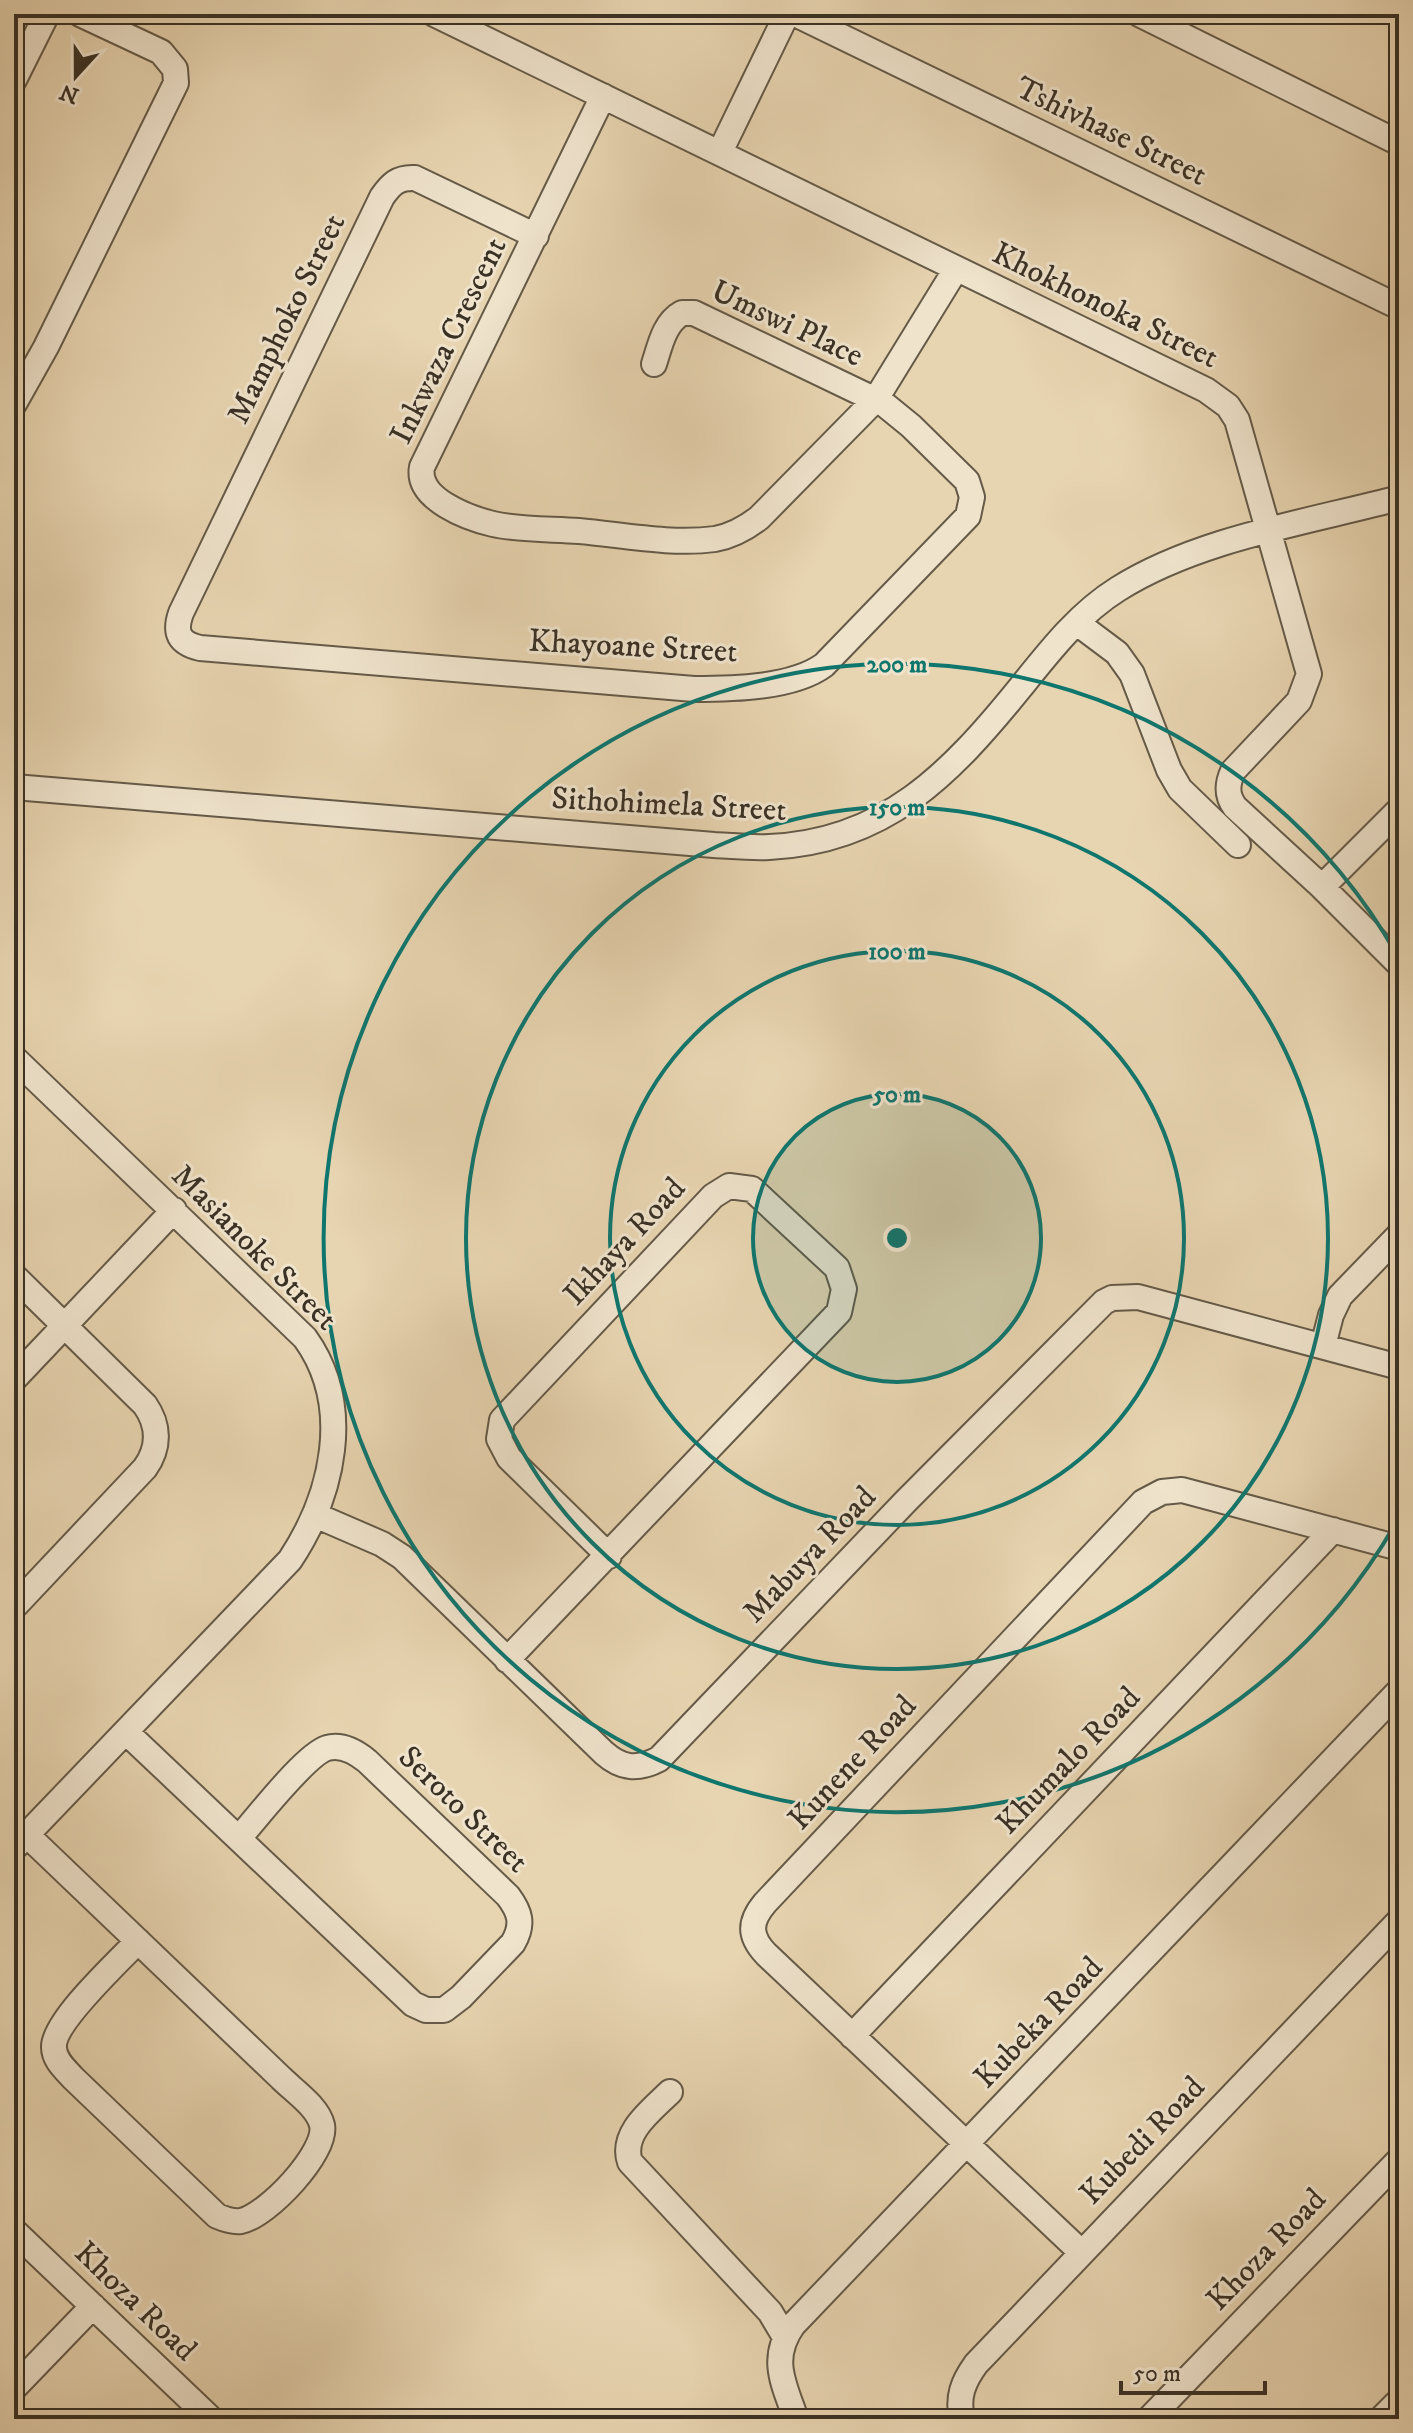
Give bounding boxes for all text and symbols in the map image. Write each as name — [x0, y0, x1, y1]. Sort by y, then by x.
north arrow — [36, 36, 116, 116]
street label: Tshivhase Street — [1009, 68, 1213, 196]
text: N — [56, 77, 83, 109]
street label: Mamphoko Street — [219, 208, 355, 430]
street label: Inkwaza Crescent — [382, 231, 516, 451]
street label: Khokhonoka Street — [985, 234, 1225, 378]
street label: Umswi Place — [705, 271, 869, 377]
street label: Khayoane Street — [527, 622, 739, 672]
text: 200 m — [867, 650, 927, 680]
street label: Sithohimela Street — [551, 779, 787, 831]
text: 150 m — [869, 793, 925, 823]
text: 100 m — [868, 937, 926, 967]
text: 50 m — [872, 1080, 921, 1110]
street label: Masianoke Street — [162, 1156, 346, 1340]
street label: Ikhaya Road — [555, 1169, 695, 1315]
centre of rings — [883, 1224, 911, 1252]
street label: Mabuya Road — [735, 1478, 885, 1632]
street label: Khumalo Road — [988, 1679, 1150, 1843]
street label: Kunene Road — [780, 1687, 926, 1839]
street label: Seroto Street — [389, 1738, 537, 1882]
street label: Kubeka Road — [966, 1948, 1112, 2097]
street label: Kubedi Road — [1072, 2068, 1214, 2214]
street label: Khoza Road — [1199, 2180, 1335, 2320]
street label: Khoza Road — [65, 2234, 205, 2370]
scale bar — [1121, 2345, 1265, 2395]
text: 50 m — [1133, 2359, 1181, 2389]

